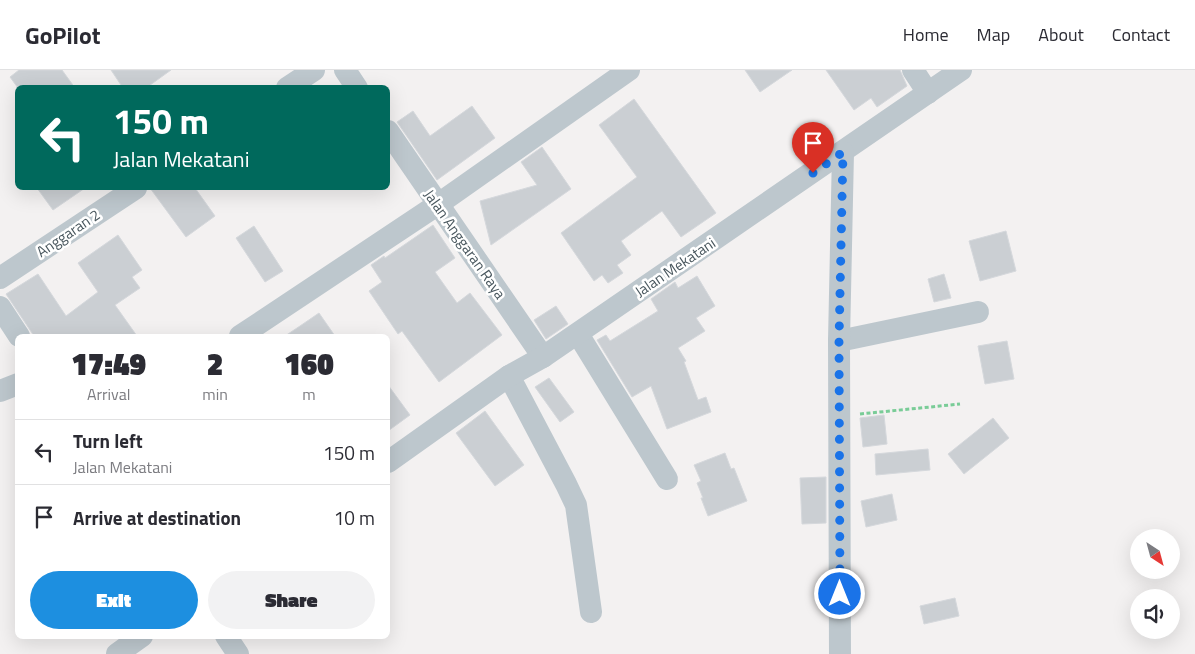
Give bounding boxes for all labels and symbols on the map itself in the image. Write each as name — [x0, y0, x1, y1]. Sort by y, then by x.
pin — [792, 122, 834, 173]
street label: Jalan Anggaran Raya — [418, 184, 512, 304]
street label: Anggaran 2 — [32, 203, 104, 263]
street label: Jalan Mekatani — [630, 231, 720, 303]
north arrow — [1130, 529, 1180, 579]
position arrow — [813, 567, 865, 619]

